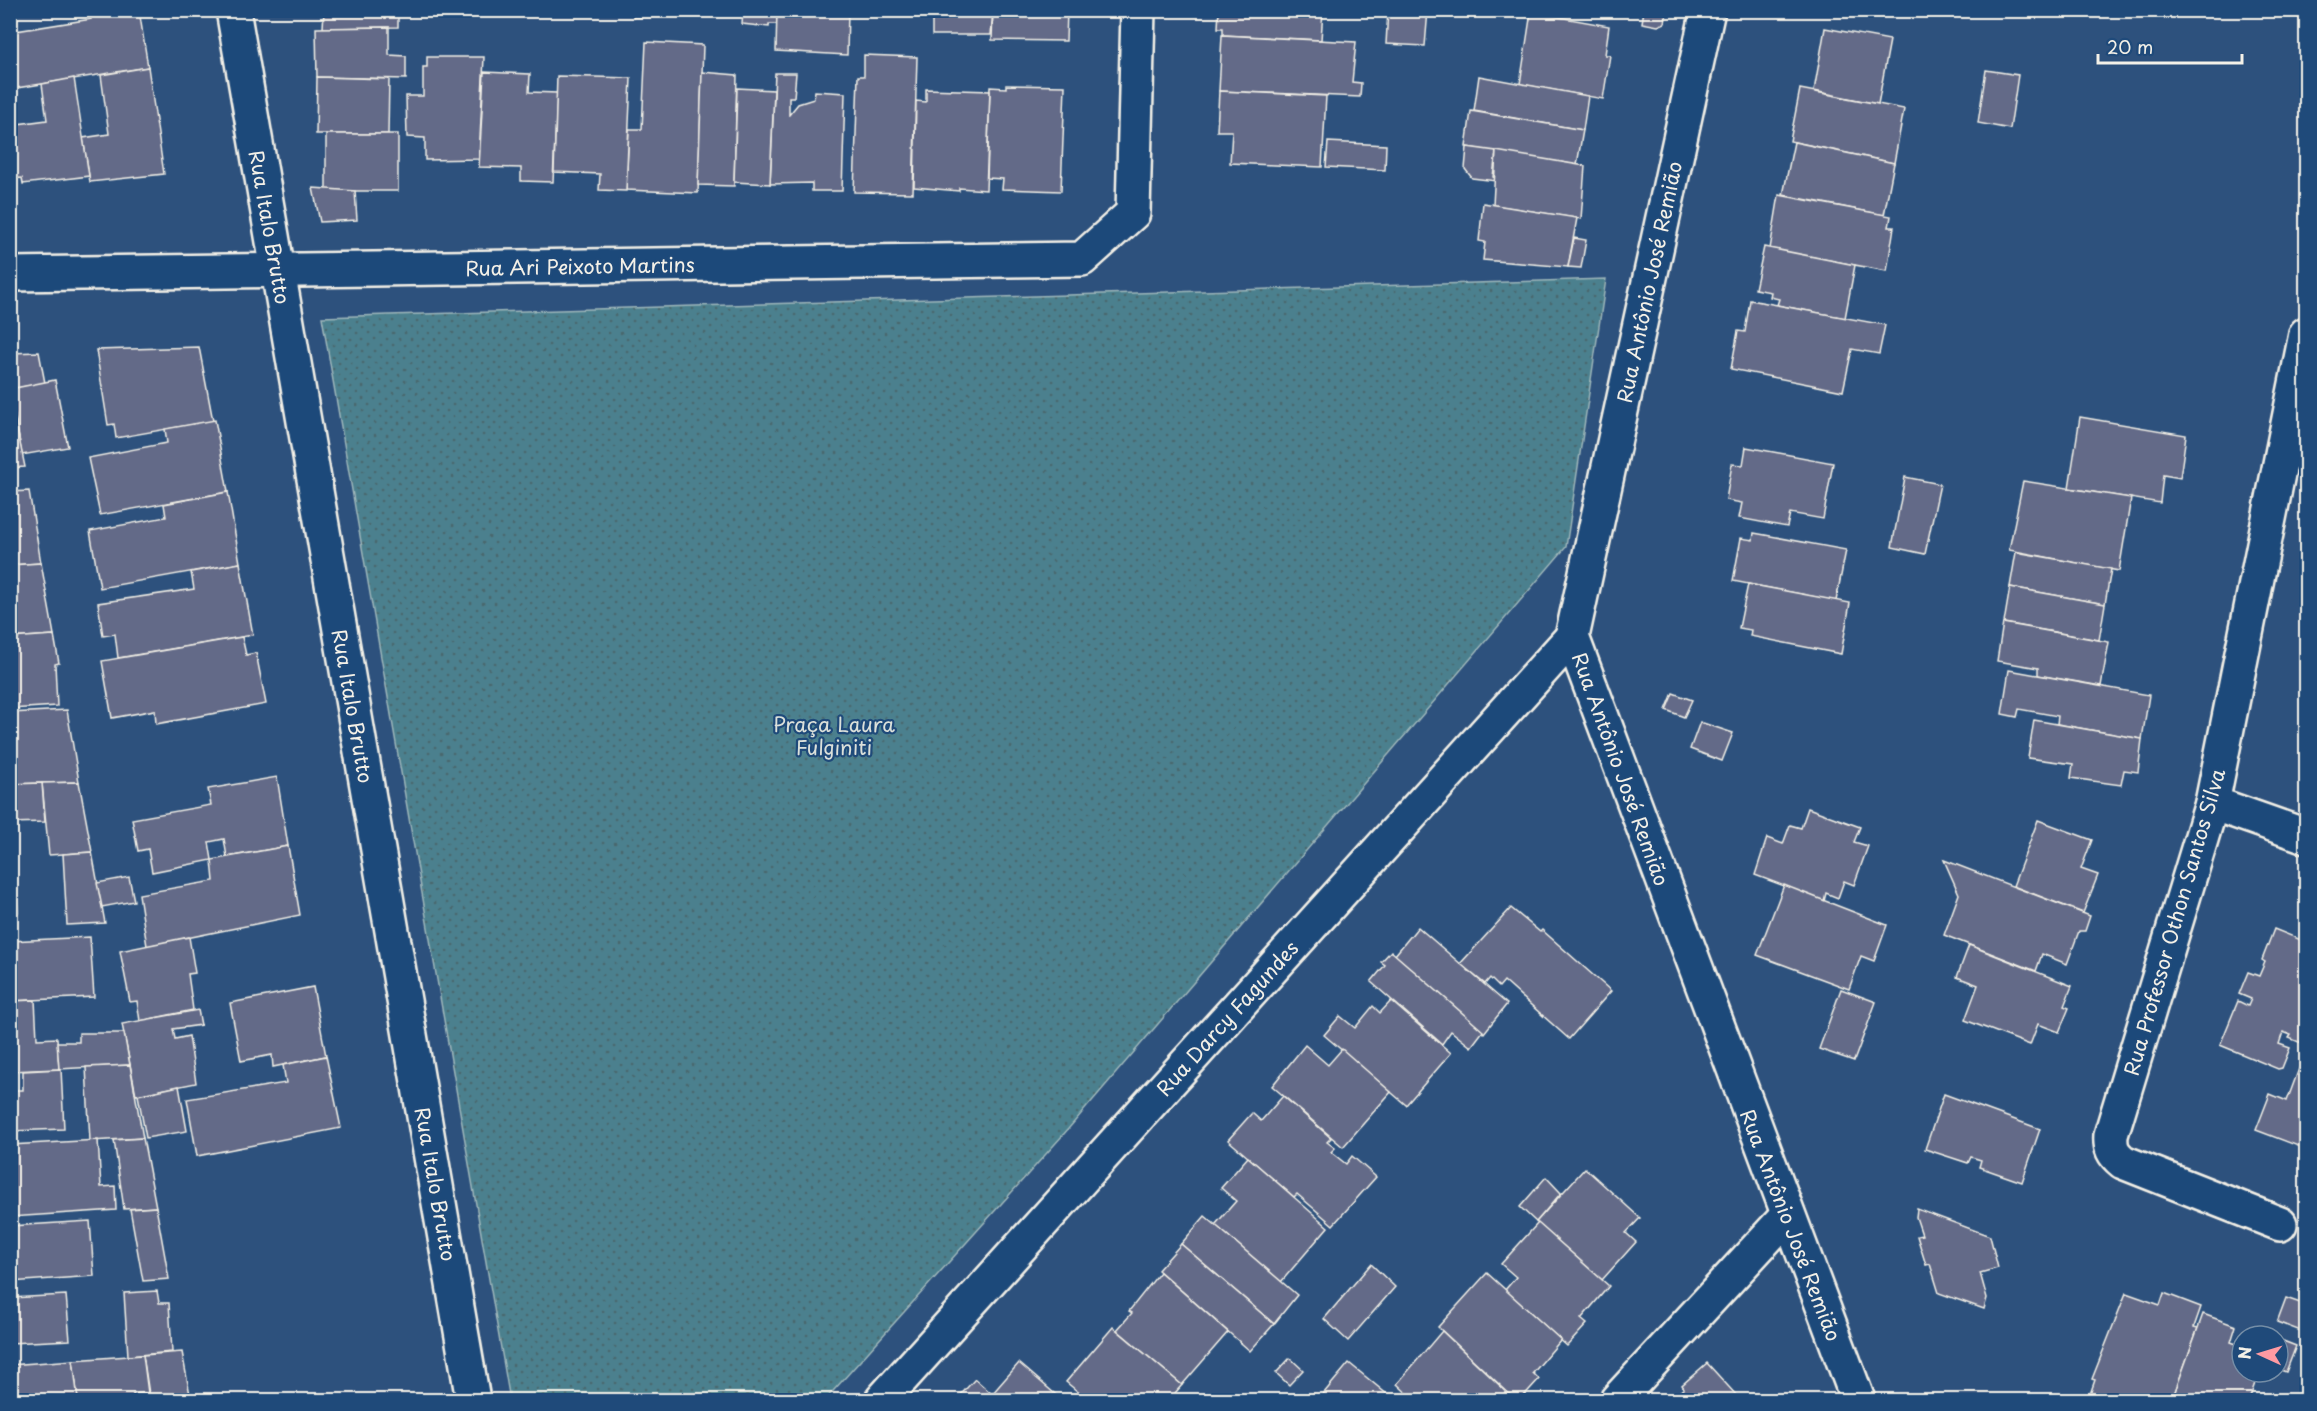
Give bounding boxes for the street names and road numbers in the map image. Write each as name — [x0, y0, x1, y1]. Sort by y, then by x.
street label: Rua Italo Brutto — [242, 148, 298, 306]
street label: Rua Antônio José Remião — [1609, 158, 1689, 406]
street label: Rua Ari Peixoto Martins — [465, 249, 695, 283]
street label: Rua Italo Brutto — [325, 627, 381, 785]
street label: Rua Antônio José Remião — [1565, 648, 1677, 890]
street label: Rua Professor Othon Santos Silva — [2116, 764, 2232, 1079]
street label: Rua Darcy Fagundes — [1149, 934, 1305, 1102]
street label: Rua Italo Brutto — [408, 1105, 464, 1263]
street label: Rua Antônio José Remião — [1733, 1105, 1849, 1345]

